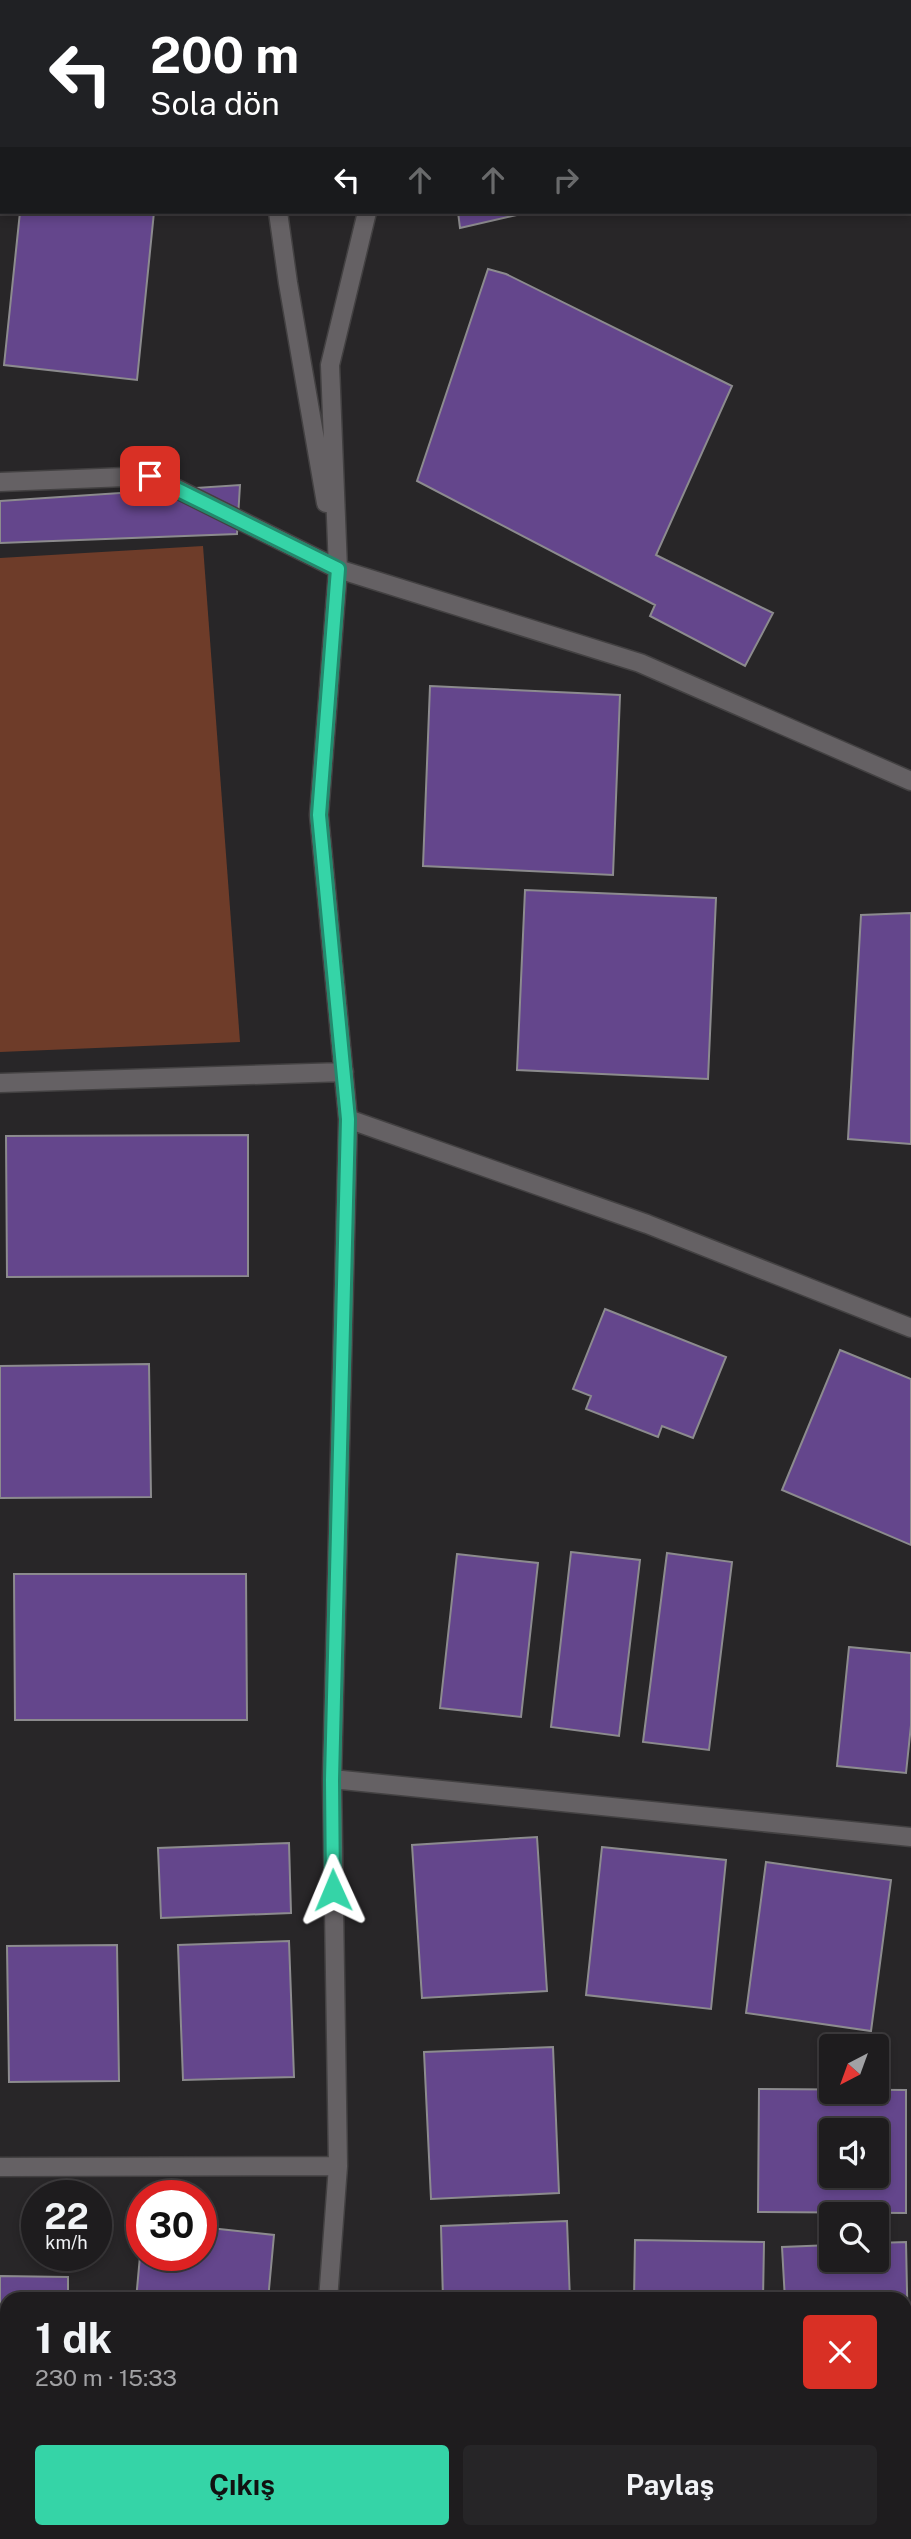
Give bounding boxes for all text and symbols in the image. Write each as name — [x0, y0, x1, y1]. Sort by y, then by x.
text: 200 m — [150, 26, 299, 84]
icon: left — [35, 28, 126, 119]
text: Sola dön — [150, 85, 280, 122]
icon: left — [328, 161, 366, 199]
icon: ahead — [401, 161, 439, 199]
icon: ahead — [474, 161, 512, 199]
icon: right — [547, 161, 585, 199]
pin — [120, 446, 180, 506]
icon: arrive — [131, 457, 169, 495]
position arrow — [296, 1853, 370, 1927]
north arrow — [819, 2034, 889, 2104]
map controls — [819, 2034, 889, 2272]
button: sound — [819, 2118, 889, 2188]
speed limit sign: 30 — [126, 2180, 217, 2271]
text: 22 — [44, 2196, 89, 2237]
button: search — [819, 2202, 889, 2272]
text: km/h — [45, 2232, 88, 2253]
text: 1 dk — [35, 2313, 112, 2362]
button: close — [803, 2315, 877, 2389]
text: 230 m · 15:33 — [35, 2364, 177, 2391]
button: Çıkış — [35, 2445, 449, 2525]
button: Paylaş — [463, 2445, 877, 2525]

